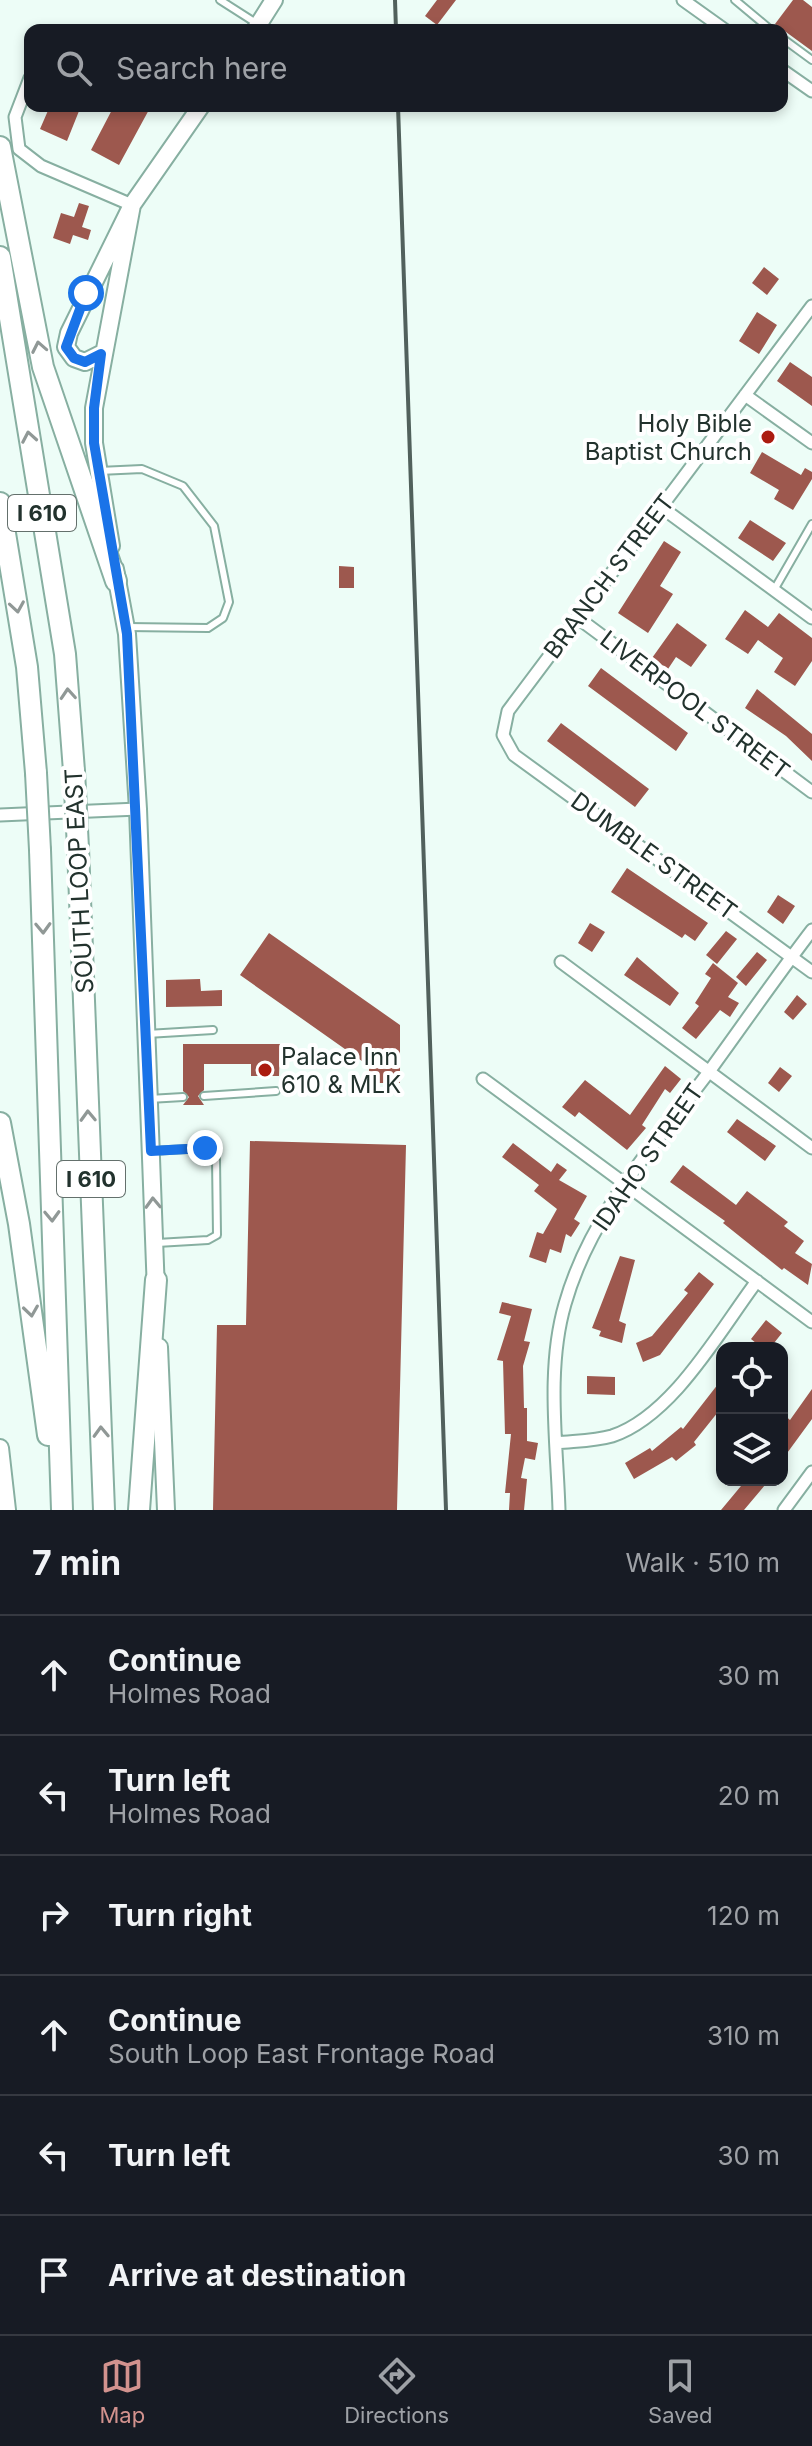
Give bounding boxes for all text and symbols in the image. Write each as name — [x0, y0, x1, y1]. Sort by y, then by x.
search box — [24, 24, 788, 112]
icon: search — [52, 46, 96, 90]
text: Search here — [116, 50, 288, 86]
route start — [68, 275, 104, 311]
one-way arrow — [31, 341, 48, 355]
place label: Holy Bible Baptist Church — [585, 409, 752, 466]
marker: Holy Bible Baptist Church — [759, 428, 777, 446]
one-way arrow — [21, 430, 38, 443]
street label: BRANCH STREET — [538, 488, 680, 664]
road number: I 610 — [8, 495, 76, 531]
one-way arrow — [8, 601, 25, 614]
street label: LIVERPOOL STREET — [595, 624, 795, 786]
one-way arrow — [60, 687, 77, 700]
street label: SOUTH LOOP EAST — [59, 768, 99, 994]
street label: DUMBLE STREET — [565, 786, 743, 926]
one-way arrow — [34, 922, 51, 935]
place label: Palace Inn 610 & MLK — [281, 1042, 401, 1099]
marker: Palace Inn 610 & MLK — [256, 1061, 274, 1079]
street label: IDAHO STREET — [586, 1078, 710, 1236]
one-way arrow — [80, 1109, 97, 1122]
route end — [187, 1130, 223, 1166]
road number: I 610 — [57, 1161, 125, 1197]
one-way arrow — [144, 1196, 161, 1209]
one-way arrow — [43, 1210, 61, 1223]
one-way arrow — [22, 1304, 39, 1318]
map controls — [716, 1342, 788, 1486]
button: locate — [716, 1342, 788, 1414]
button: layers — [716, 1414, 788, 1486]
one-way arrow — [92, 1425, 109, 1438]
text: 7 min — [32, 1542, 121, 1583]
text: Walk · 510 m — [626, 1547, 780, 1578]
text: Continue — [108, 1642, 242, 1678]
icon: ahead — [32, 1653, 76, 1697]
text: 30 m — [717, 1660, 780, 1691]
text: Holmes Road — [108, 1678, 271, 1709]
text: Turn left — [108, 1762, 230, 1798]
icon: left — [32, 1773, 76, 1817]
text: 20 m — [718, 1780, 780, 1811]
text: Holmes Road — [108, 1798, 271, 1829]
icon: right — [32, 1893, 76, 1937]
text: Turn right — [108, 1897, 252, 1933]
text: 120 m — [707, 1900, 780, 1931]
text: Continue — [108, 2002, 242, 2038]
icon: ahead — [32, 2013, 76, 2057]
text: 310 m — [707, 2020, 780, 2051]
text: South Loop East Frontage Road — [108, 2038, 495, 2069]
icon: left — [32, 2133, 76, 2177]
text: Turn left — [108, 2137, 230, 2173]
text: 30 m — [717, 2140, 780, 2171]
icon: arrive — [32, 2253, 76, 2297]
text: Arrive at destination — [108, 2257, 406, 2293]
tab: Map — [100, 2354, 145, 2428]
tab: Directions — [344, 2354, 449, 2428]
tab: Saved — [648, 2354, 712, 2428]

